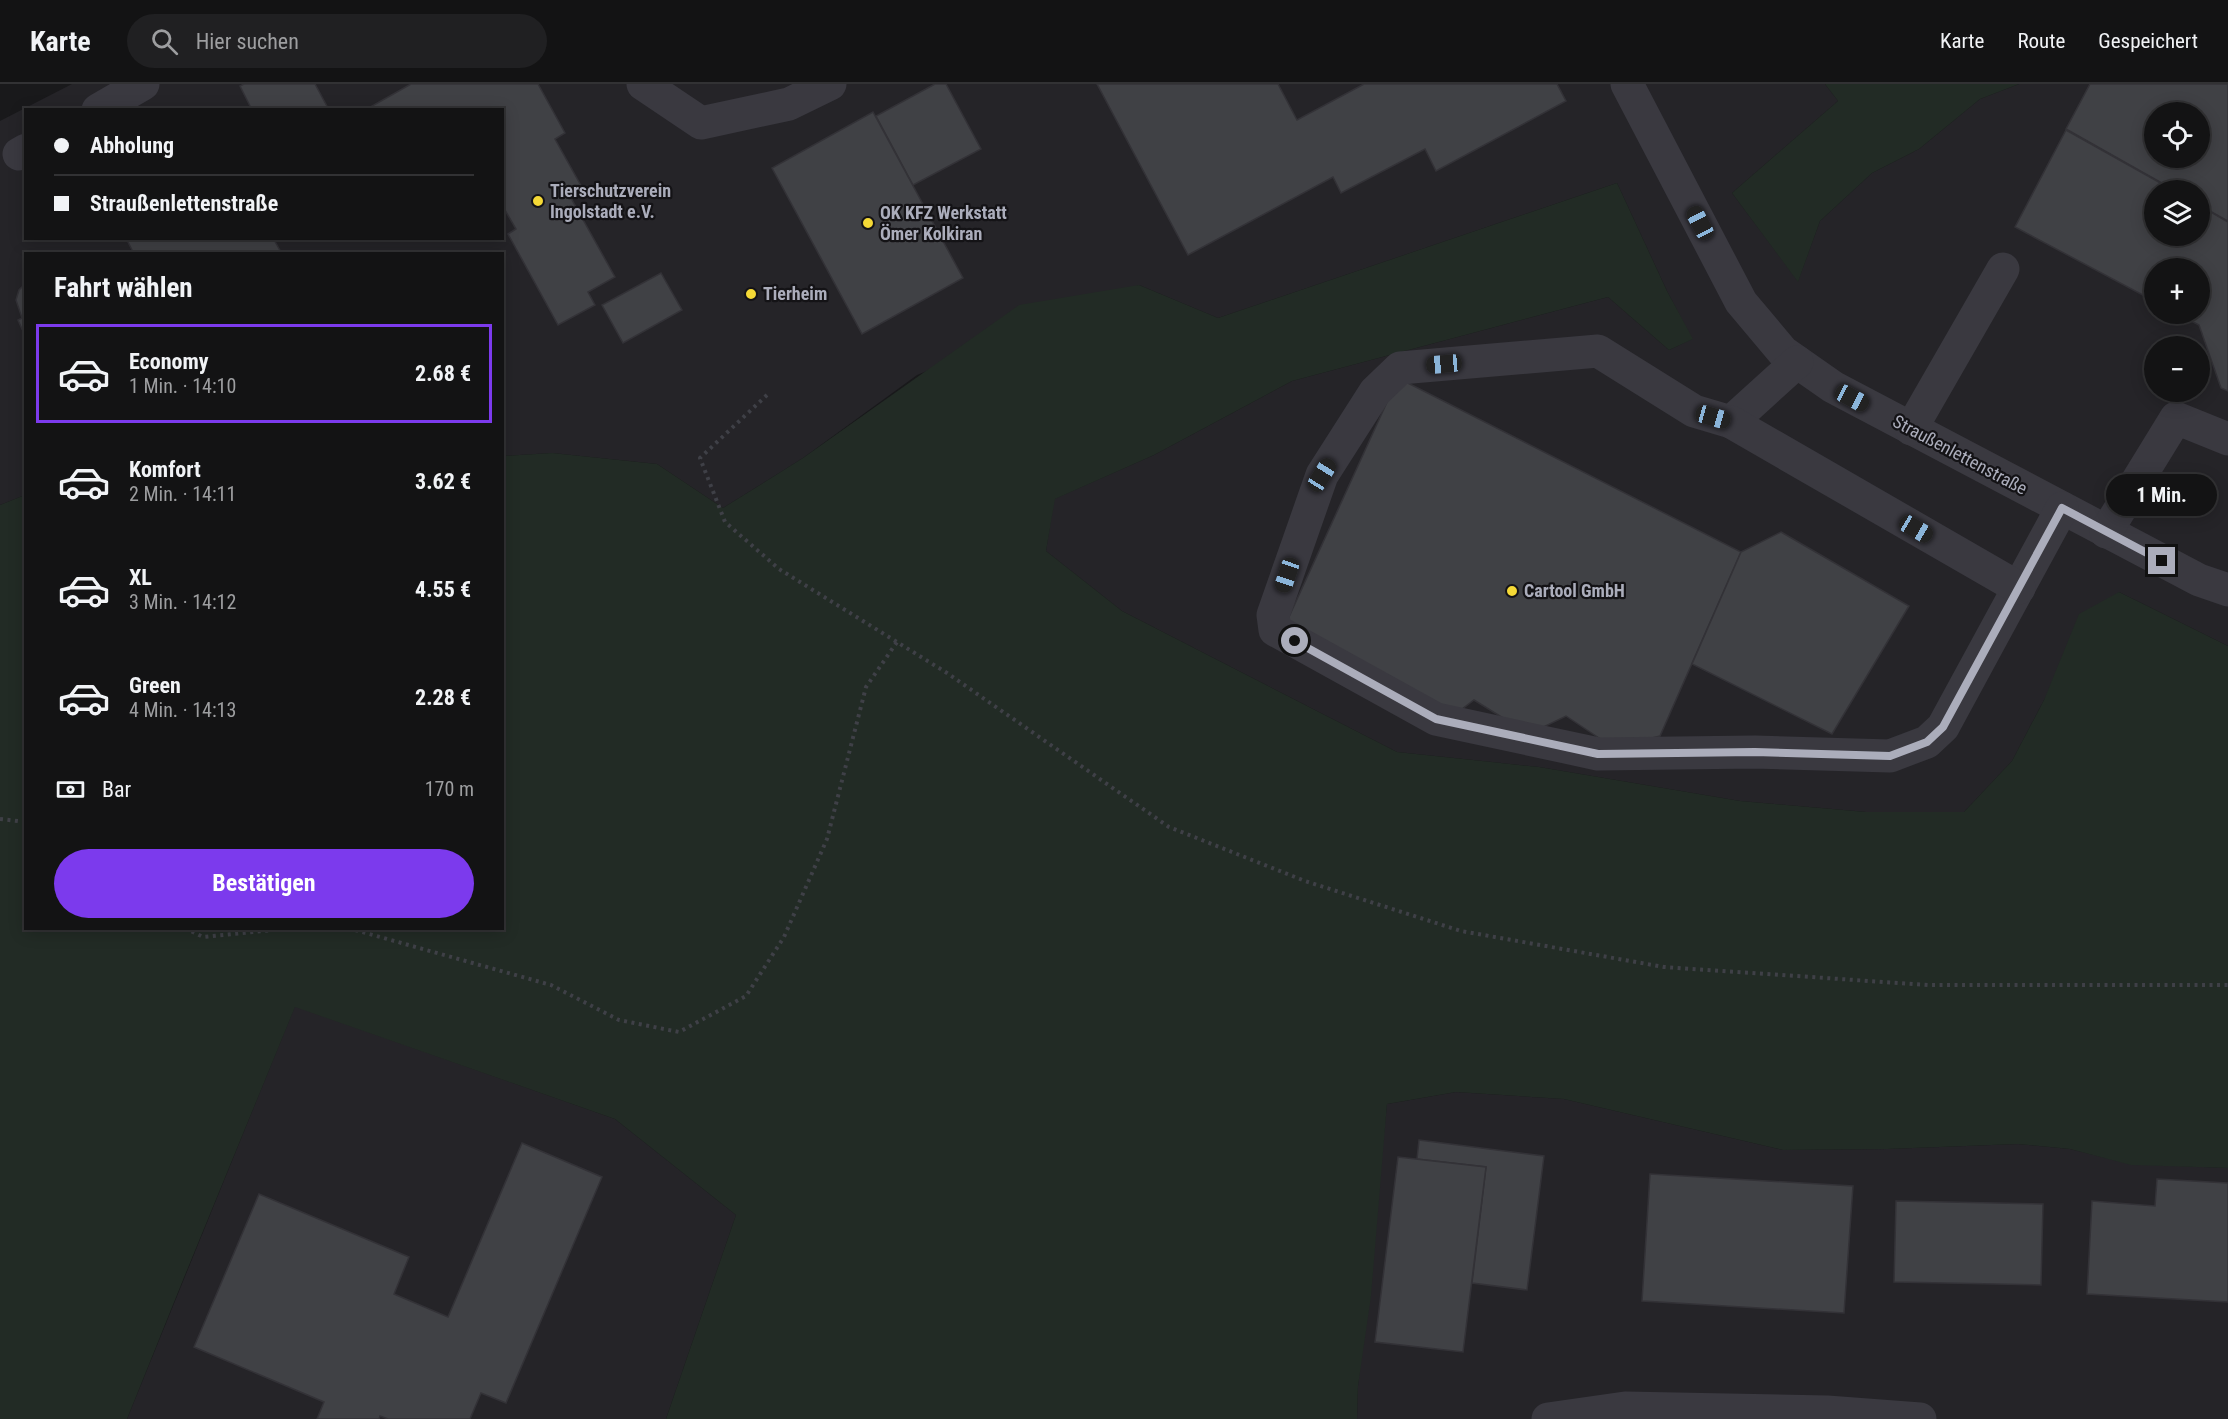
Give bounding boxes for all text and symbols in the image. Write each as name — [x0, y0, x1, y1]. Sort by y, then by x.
search box — [127, 14, 547, 68]
text: Karte — [30, 25, 91, 58]
icon: search — [148, 25, 181, 58]
text: Hier suchen — [196, 29, 299, 54]
text: Karte — [1940, 29, 1984, 53]
text: Route — [2017, 29, 2065, 53]
text: Gespeichert — [2098, 29, 2198, 53]
map controls — [2144, 102, 2210, 402]
button: locate — [2144, 102, 2210, 168]
text: Abholung — [90, 133, 174, 158]
place label: Tierschutzverein Ingolstadt e.V. — [550, 180, 671, 222]
button: layers — [2144, 180, 2210, 246]
text: Straußenlettenstraße — [90, 191, 278, 216]
marker: Tierschutzverein Ingolstadt e.V. — [531, 194, 545, 208]
place label: OK KFZ Werkstatt Ömer Kolkiran — [880, 202, 1007, 244]
car — [1684, 203, 1716, 243]
marker: OK KFZ Werkstatt Ömer Kolkiran — [861, 216, 875, 230]
button: + — [2144, 258, 2210, 324]
text: Fahrt wählen — [54, 272, 193, 304]
place label: Tierheim — [763, 283, 827, 304]
marker: Tierheim — [744, 287, 758, 301]
button: − — [2144, 336, 2210, 402]
icon: car — [57, 347, 111, 401]
text: Economy — [129, 349, 209, 374]
car — [1425, 353, 1463, 375]
text: 2.68 € — [415, 361, 471, 386]
text: 1 Min. · 14:10 — [129, 374, 236, 398]
car — [1832, 382, 1872, 414]
car — [1693, 403, 1733, 431]
street label: Straußenlettenstraße — [1889, 410, 2031, 499]
icon: car — [57, 455, 111, 509]
car — [1305, 455, 1339, 495]
text: Komfort — [129, 457, 201, 482]
text: 3.62 € — [415, 469, 471, 494]
callout: 1 Min. — [2106, 474, 2218, 516]
text: 2 Min. · 14:11 — [129, 482, 236, 506]
text: 1 Min. — [2136, 483, 2187, 507]
car — [1896, 512, 1936, 546]
route end — [2148, 547, 2175, 574]
car — [1273, 555, 1301, 595]
icon: car — [57, 563, 111, 617]
text: XL — [129, 565, 152, 590]
text: 4.55 € — [415, 577, 471, 602]
place label: Cartool GmbH — [1524, 580, 1625, 601]
marker: Cartool GmbH — [1505, 584, 1519, 598]
text: 3 Min. · 14:12 — [129, 590, 236, 614]
route start — [1281, 627, 1308, 654]
icon: car — [57, 671, 111, 725]
text: Green — [129, 673, 181, 698]
text: 2.28 € — [415, 685, 471, 710]
text: 4 Min. · 14:13 — [129, 698, 236, 722]
icon: cash — [54, 773, 87, 806]
text: Bar — [102, 777, 131, 802]
text: 170 m — [425, 777, 474, 801]
button: Bestätigen — [54, 849, 474, 918]

